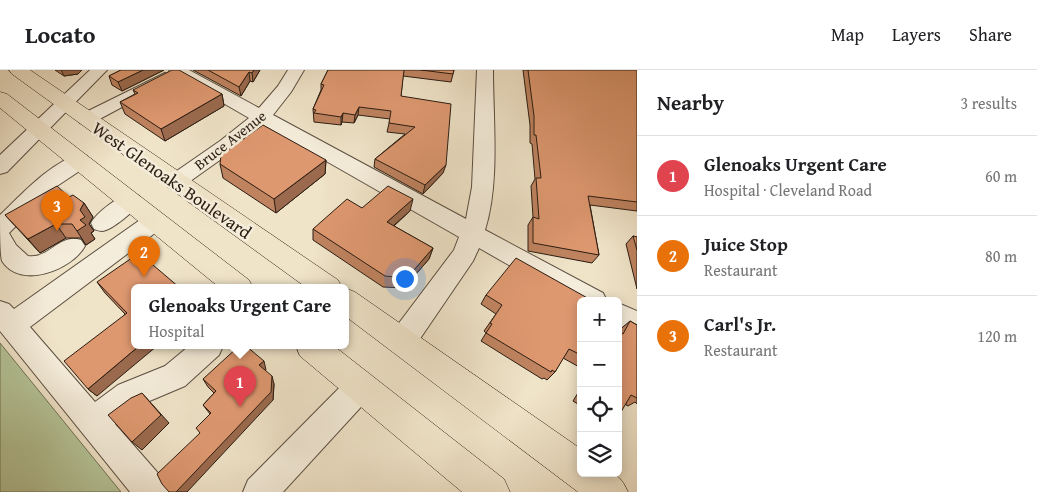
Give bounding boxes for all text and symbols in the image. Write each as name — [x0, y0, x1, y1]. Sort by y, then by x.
text: Locato — [25, 17, 96, 52]
text: Map — [831, 21, 864, 48]
text: Layers — [892, 21, 941, 48]
text: Share — [969, 21, 1012, 48]
text: Nearby — [657, 87, 724, 118]
text: 3 results — [960, 91, 1017, 115]
street label: Bruce Avenue — [190, 105, 270, 175]
street label: West Glenoaks Boulevard — [87, 115, 258, 246]
text: Glenoaks Urgent Care — [704, 150, 887, 178]
text: 1 — [669, 164, 677, 188]
text: 60 m — [985, 164, 1017, 188]
text: Hospital · Cleveland Road — [704, 178, 872, 202]
pin: 3 — [41, 190, 73, 231]
text: Juice Stop — [704, 230, 788, 258]
pin: 2 — [128, 236, 160, 277]
text: 2 — [669, 244, 677, 268]
text: 80 m — [985, 244, 1017, 268]
text: Restaurant — [704, 258, 778, 282]
your location — [392, 266, 418, 292]
popup — [131, 284, 349, 349]
text: Glenoaks Urgent Care — [149, 291, 331, 319]
map controls — [577, 297, 622, 477]
button: + — [577, 297, 622, 342]
text: Carl's Jr. — [704, 310, 776, 338]
text: Hospital — [149, 319, 205, 343]
text: 3 — [669, 324, 677, 348]
text: 120 m — [977, 324, 1017, 348]
text: Restaurant — [704, 338, 778, 362]
button: − — [577, 342, 622, 387]
pin: 1 — [224, 366, 256, 407]
button: locate — [577, 387, 622, 432]
button: layers — [577, 432, 622, 477]

